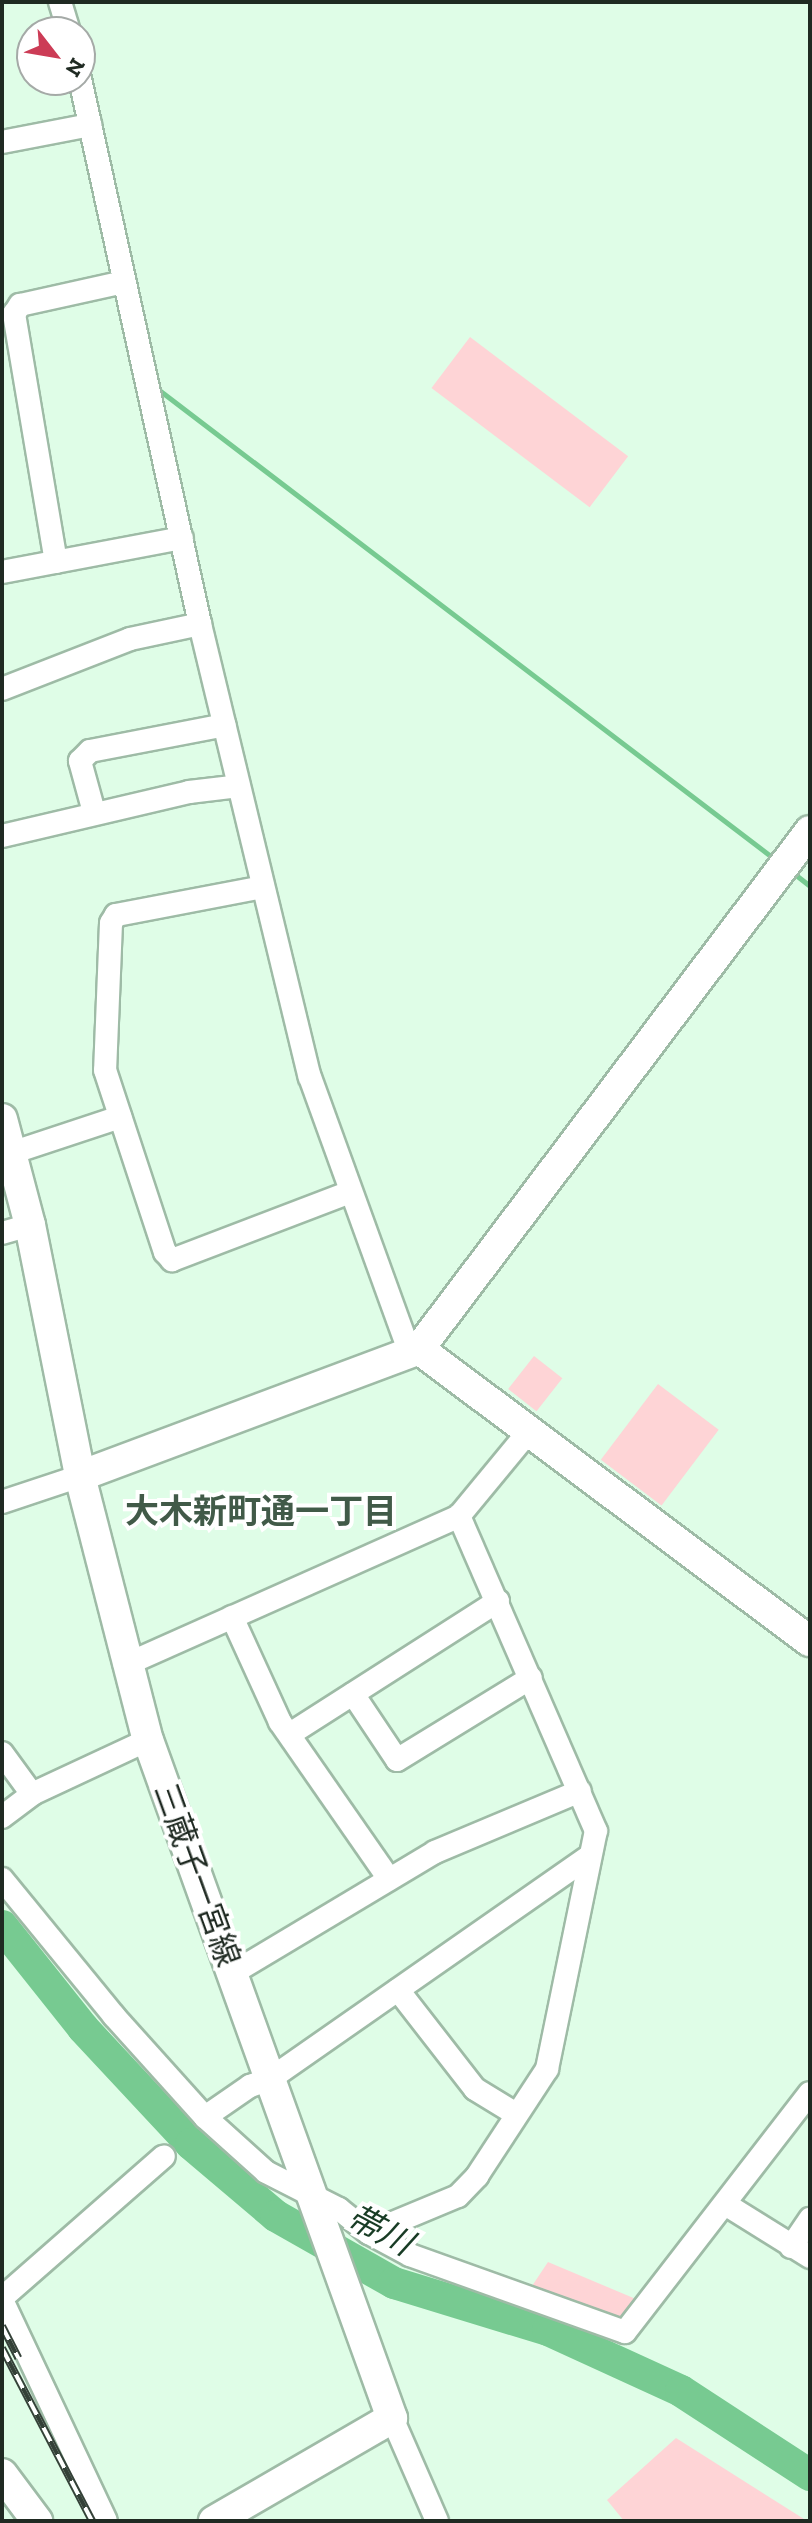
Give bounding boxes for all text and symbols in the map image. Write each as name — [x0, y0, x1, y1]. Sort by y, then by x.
north arrow — [16, 16, 96, 96]
text: N — [59, 53, 91, 82]
district label: 大木新町通一丁目 — [125, 1492, 397, 1532]
street label: 三蔵子一宮線 — [146, 1778, 248, 1972]
water label: 帯川 — [340, 2196, 420, 2264]

